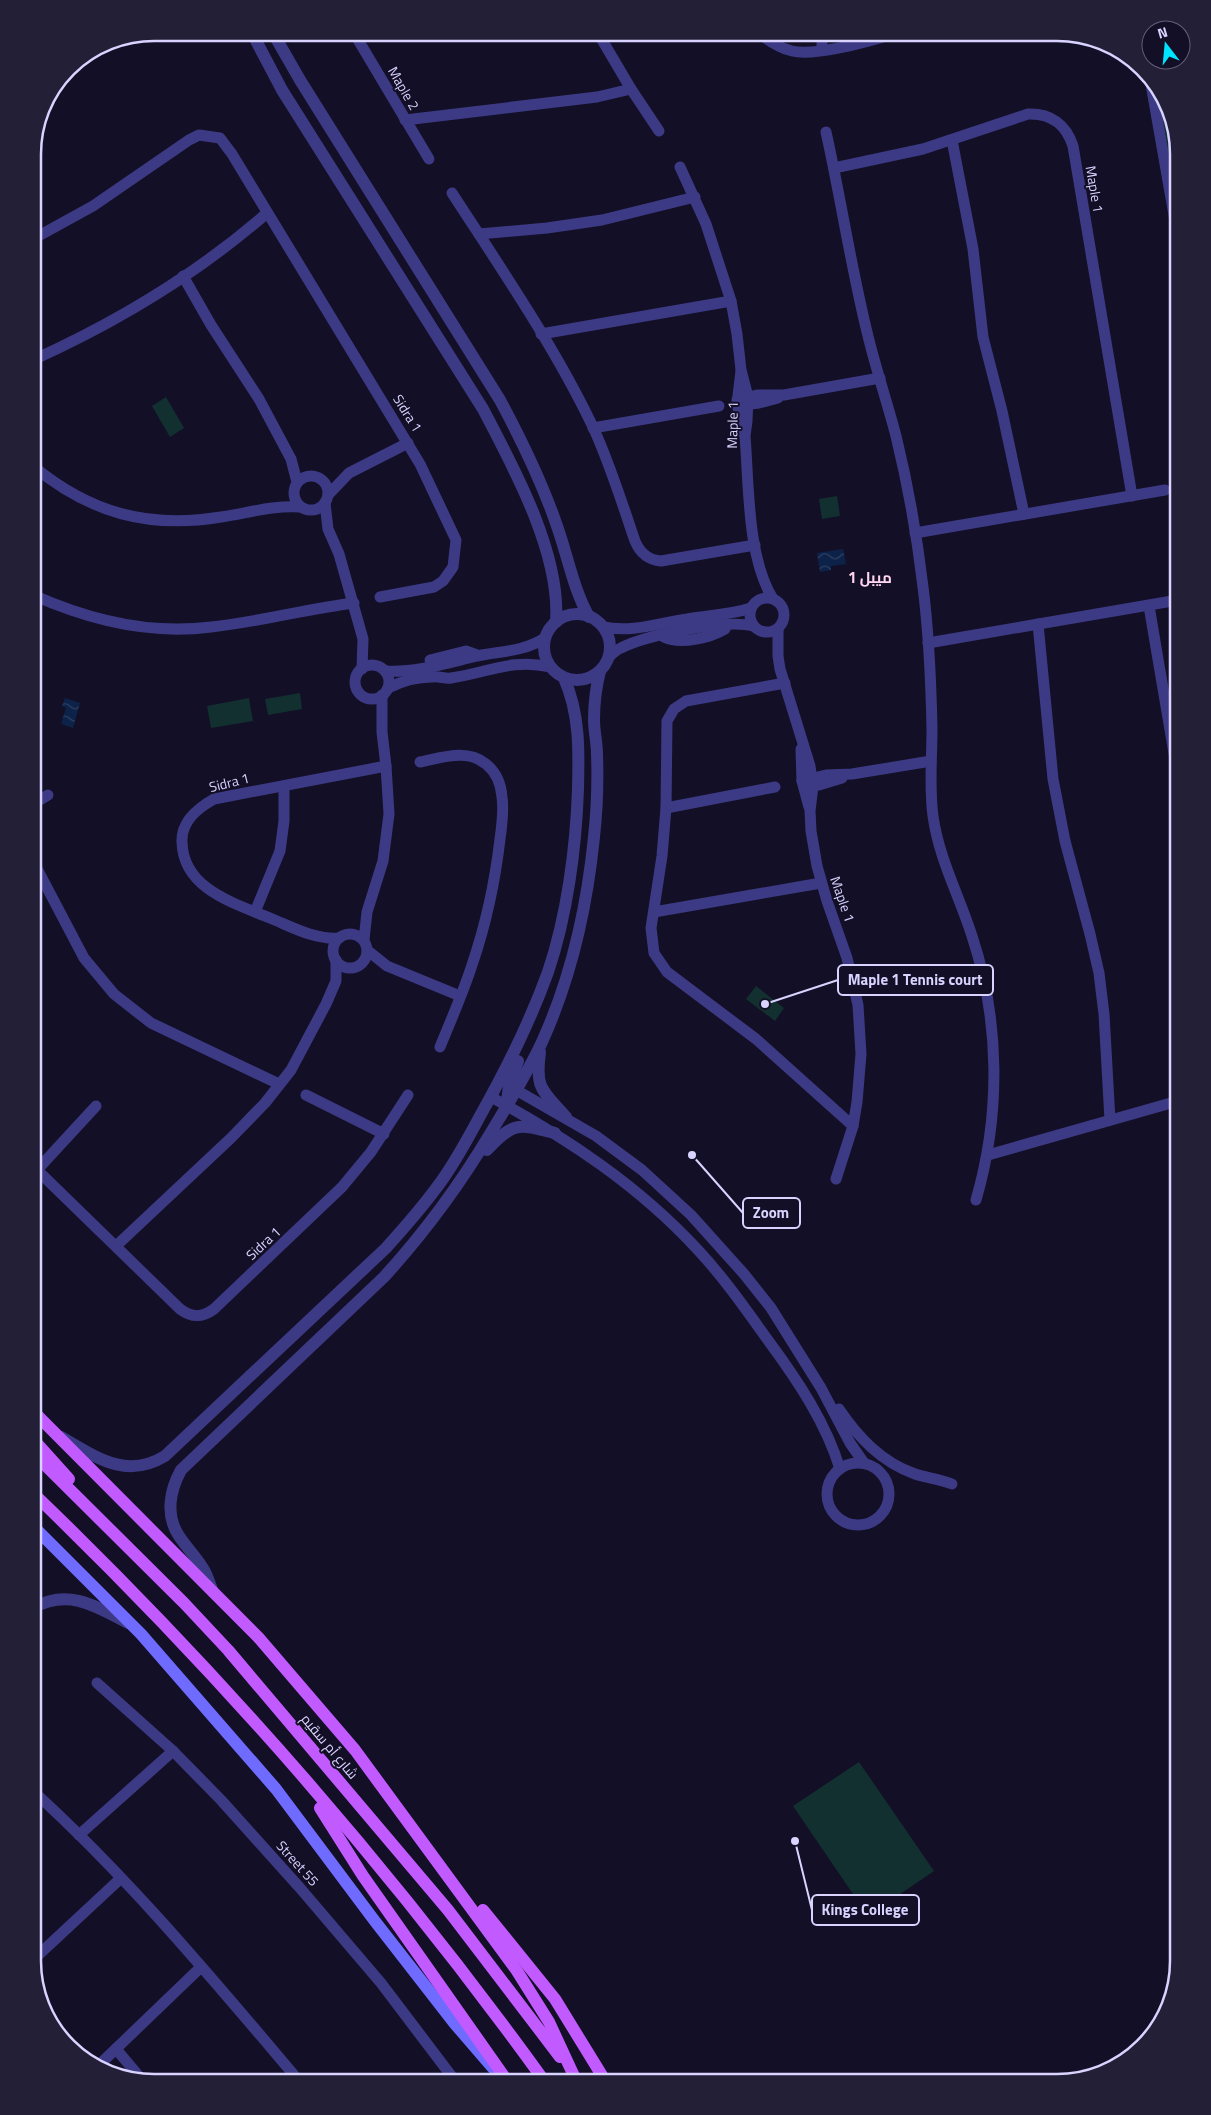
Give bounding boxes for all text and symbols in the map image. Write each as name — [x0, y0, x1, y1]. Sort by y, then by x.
north arrow — [1141, 20, 1191, 70]
text: N — [1155, 21, 1170, 43]
street label: Maple 2 — [383, 62, 425, 114]
street label: Maple 1 — [1081, 164, 1109, 214]
street label: Sidra 1 — [388, 390, 428, 436]
street label: Maple 1 — [721, 401, 743, 449]
district label: ميبل 1 — [848, 566, 892, 589]
street label: Sidra 1 — [207, 767, 251, 797]
street label: Maple 1 — [825, 873, 861, 925]
callout: Maple 1 Tennis court — [838, 965, 993, 995]
text: Maple 1 Tennis court — [848, 968, 983, 991]
callout: Zoom — [743, 1198, 800, 1228]
text: Zoom — [753, 1201, 789, 1224]
street label: Sidra 1 — [241, 1221, 285, 1265]
street label: شارع أم سقيم — [296, 1709, 364, 1783]
street label: Street 55 — [272, 1836, 324, 1891]
callout: Kings College — [812, 1895, 919, 1925]
text: Kings College — [822, 1898, 909, 1921]

